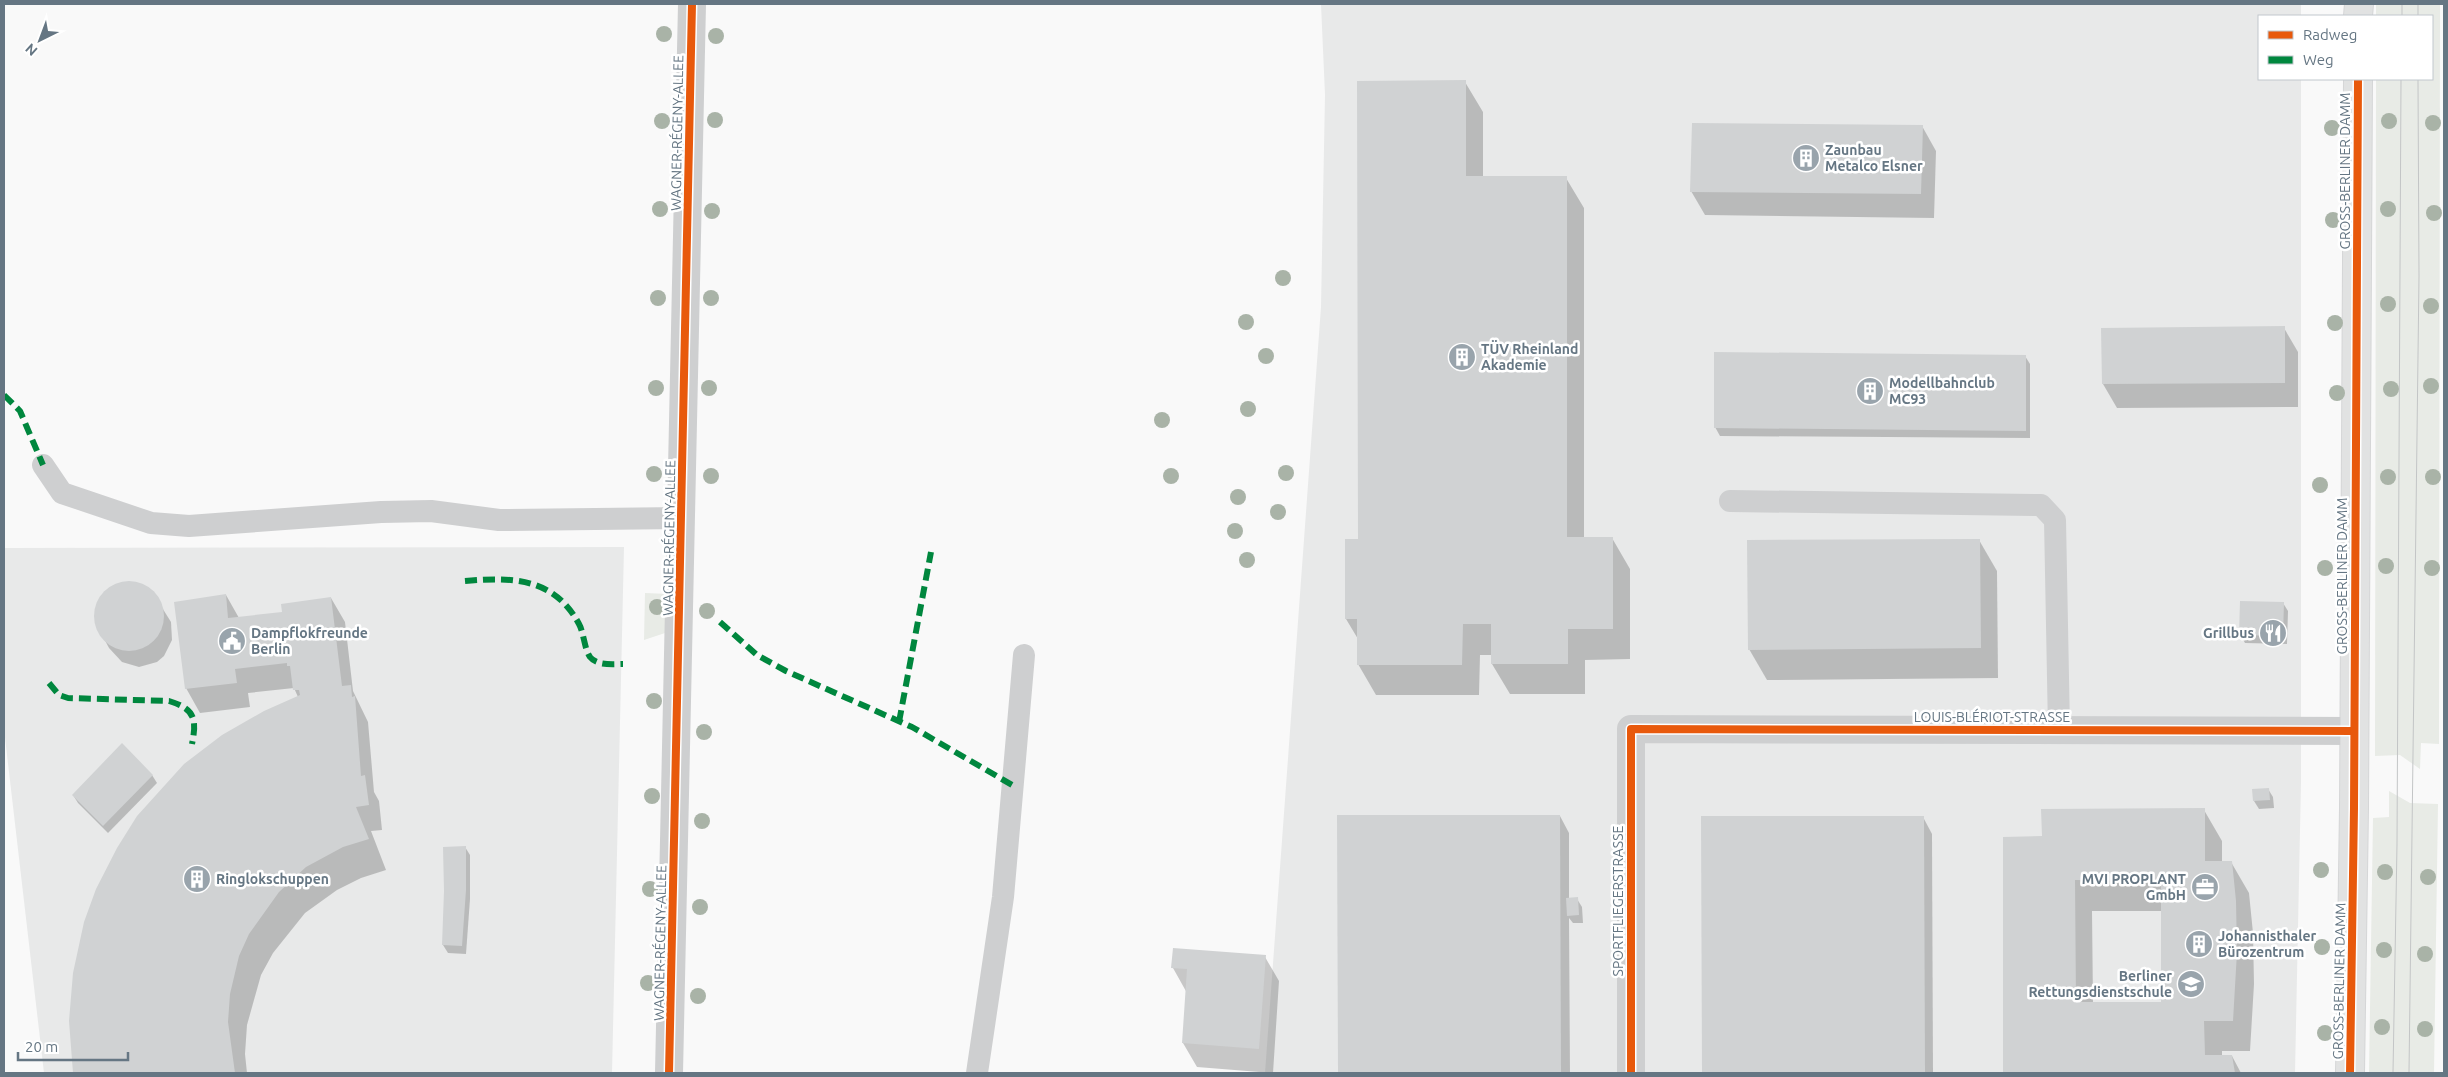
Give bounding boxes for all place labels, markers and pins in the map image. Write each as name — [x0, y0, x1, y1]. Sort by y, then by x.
place label: Zaunbau Metalco Elsner — [1825, 142, 1923, 174]
building icon: Zaunbau Metalco Elsner — [1791, 143, 1821, 173]
place label: TÜV Rheinland Akademie — [1481, 340, 1578, 373]
building icon: TÜV Rheinland Akademie — [1447, 342, 1477, 372]
place label: Modellbahnclub MC93 — [1889, 375, 1995, 407]
building icon: Modellbahnclub MC93 — [1855, 376, 1885, 406]
restaurant icon: Grillbus — [2258, 618, 2288, 648]
place label: Dampflokfreunde Berlin — [251, 625, 368, 657]
place label: Grillbus — [2203, 625, 2254, 641]
public building icon: Dampflokfreunde Berlin — [217, 626, 247, 656]
building icon: Ringlokschuppen — [182, 864, 212, 894]
place label: Ringlokschuppen — [216, 871, 329, 887]
place label: MVI PROPLANT GmbH — [2082, 871, 2187, 903]
office icon: MVI PROPLANT GmbH — [2190, 872, 2220, 902]
place label: Johannisthaler Bürozentrum — [2218, 928, 2317, 960]
building icon: Johannisthaler Bürozentrum — [2184, 929, 2214, 959]
place label: Berliner Rettungsdienstschule — [2028, 968, 2172, 1000]
school or university icon: Berliner Rettungsdienstschule — [2176, 969, 2206, 999]

